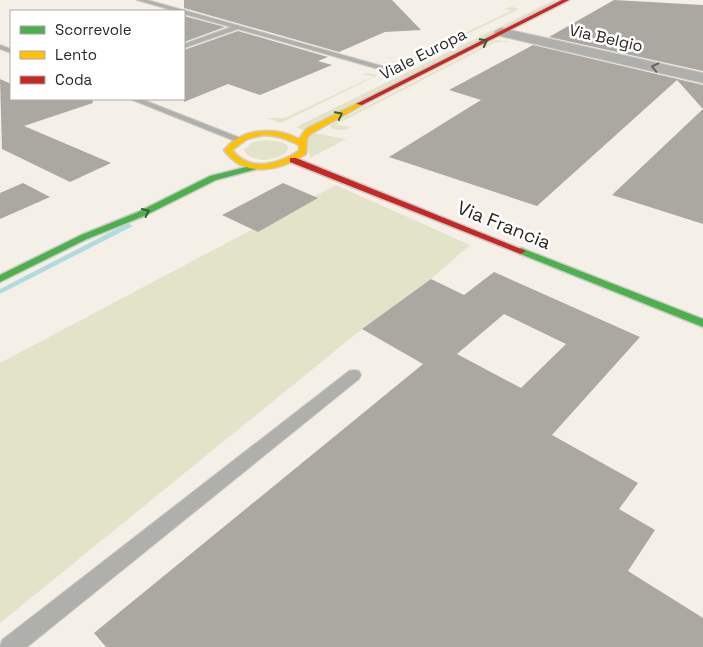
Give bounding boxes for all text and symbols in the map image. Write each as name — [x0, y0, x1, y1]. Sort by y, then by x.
legend — [10, 10, 185, 100]
street label: Via Belgio — [567, 19, 645, 57]
text: Scorrevole — [55, 20, 132, 39]
street label: Viale Europa — [376, 23, 470, 85]
one-way arrow — [478, 38, 487, 48]
text: Lento — [55, 45, 97, 64]
one-way arrow — [651, 63, 660, 73]
text: Coda — [55, 70, 93, 89]
one-way arrow — [333, 111, 342, 121]
street label: Via Francia — [453, 195, 555, 255]
one-way arrow — [141, 207, 150, 218]

